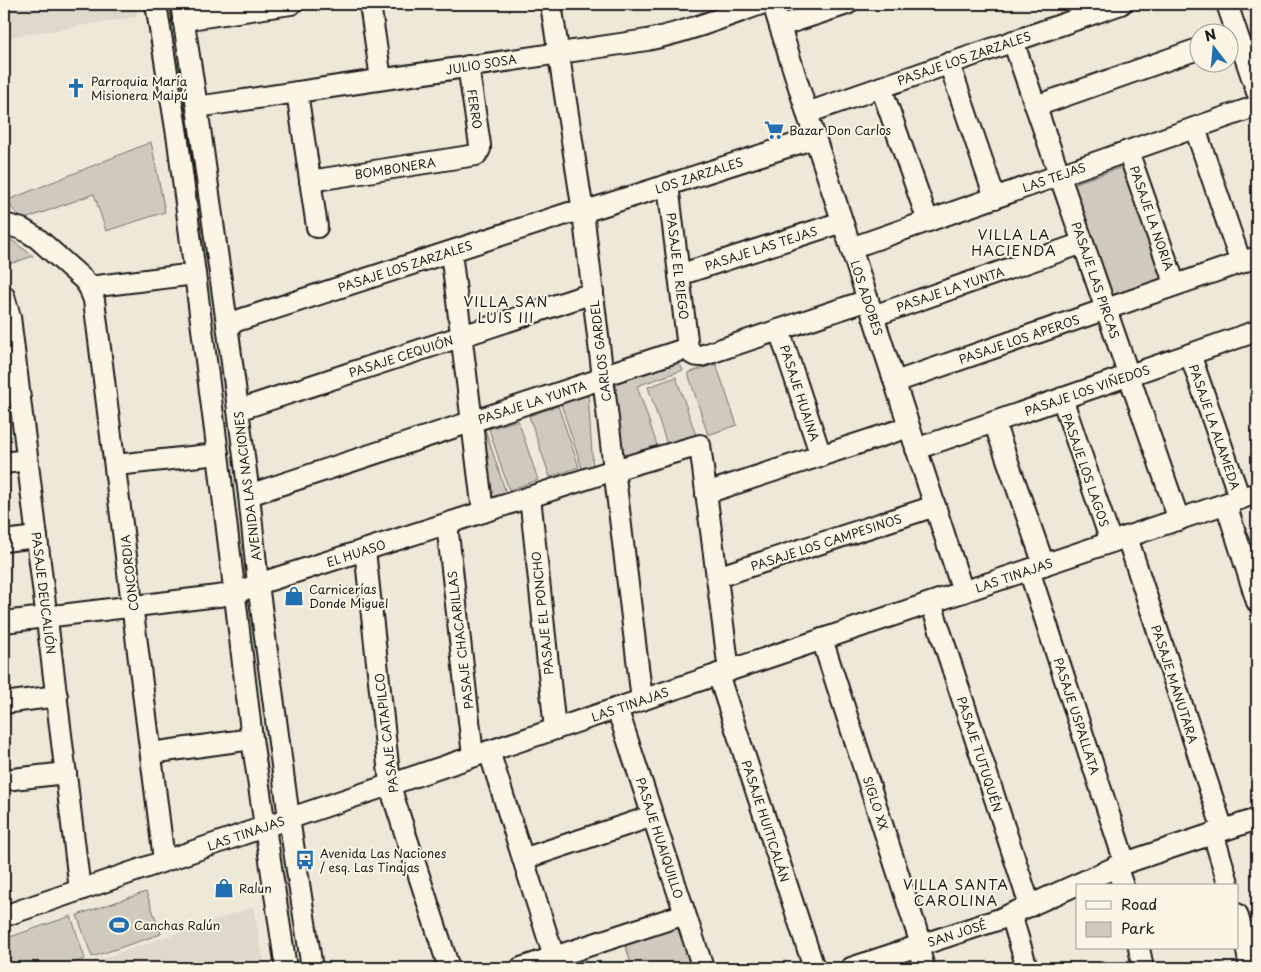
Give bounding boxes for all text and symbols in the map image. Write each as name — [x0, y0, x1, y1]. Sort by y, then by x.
north arrow — [1188, 22, 1238, 72]
text: N — [1202, 23, 1219, 47]
street label: PASAJE LOS ZARZALES — [895, 27, 1033, 89]
street label: JULIO SOSA — [444, 49, 518, 78]
place label: Parroquia María Misionera Maipú — [91, 72, 188, 104]
church icon: Parroquia María Misionera Maipú — [65, 77, 87, 99]
street label: FERRO — [463, 88, 487, 130]
supermarket icon: Bazar Don Carlos — [763, 119, 785, 141]
place label: Bazar Don Carlos — [789, 121, 892, 139]
street label: LOS ZARZALES — [653, 152, 745, 198]
street label: BOMBONERA — [353, 153, 437, 183]
street label: LAS TEJAS — [1020, 158, 1088, 196]
street label: PASAJE LA NORIA — [1126, 163, 1178, 273]
street label: PASAJE EL RIEGO — [663, 211, 693, 321]
street label: PASAJE LAS PIRCAS — [1068, 219, 1124, 341]
street label: PASAJE LAS TEJAS — [702, 221, 820, 275]
district label: VILLA LA HACIENDA — [971, 224, 1057, 261]
street label: PASAJE LOS ZARZALES — [335, 236, 475, 296]
street label: LOS ADOBES — [846, 258, 888, 338]
street label: PASAJE LA YUNTA — [894, 262, 1007, 316]
district label: VILLA SAN LUIS III — [464, 291, 548, 328]
street label: CARLOS GARDEL — [585, 299, 615, 403]
street label: PASAJE LOS APEROS — [956, 310, 1082, 368]
street label: PASAJE CEQUIÓN — [346, 331, 456, 381]
street label: PASAJE HUAINA — [776, 342, 824, 444]
street label: PASAJE LOS VIÑEDOS — [1022, 360, 1152, 420]
street label: PASAJE LA ALAMEDA — [1185, 362, 1245, 492]
street label: PASAJE LA YUNTA — [475, 376, 589, 428]
street label: AVENIDA LAS NACIONES — [229, 410, 265, 562]
street label: PASAJE LOS LAGOS — [1058, 411, 1114, 529]
street label: PASAJE LOS CAMPESINOS — [748, 509, 904, 575]
street label: PASAJE DEUCALIÓN — [28, 531, 60, 655]
street label: CONCORDIA — [115, 534, 143, 612]
street label: EL HUASO — [324, 535, 388, 571]
street label: PASAJE EL PONCHO — [527, 550, 557, 676]
street label: LAS TINAJAS — [973, 553, 1055, 597]
street label: PASAJE CHACARILLAS — [443, 570, 477, 710]
place label: Carnicerías Donde Miguel — [309, 580, 388, 612]
shop icon: Carnicerías Donde Miguel — [283, 585, 305, 607]
street label: PASAJE MANUTARA — [1147, 622, 1203, 746]
street label: PASAJE USPALLATA — [1050, 655, 1104, 777]
street label: PASAJE CATAPILCO — [370, 672, 402, 794]
street label: LAS TINAJAS — [589, 682, 671, 726]
street label: PASAJE TUTUQUÉN — [953, 694, 1007, 814]
street label: PASAJE HUITICALÁN — [738, 758, 794, 884]
street label: SIGLO XX — [859, 774, 893, 832]
street label: PASAJE HUAIQUILLO — [632, 775, 688, 901]
street label: LAS TINAJAS — [205, 811, 287, 855]
place label: Avenida Las Naciones / esq. Las Tinajas — [320, 844, 446, 876]
bus stop icon: Avenida Las Naciones / esq. Las Tinajas — [294, 849, 316, 871]
district label: VILLA SANTA CAROLINA — [903, 874, 1009, 911]
shop icon: Ralun — [213, 877, 235, 899]
place label: Ralun — [239, 879, 272, 897]
legend — [1076, 884, 1238, 950]
text: Road — [1121, 892, 1157, 915]
sports icon: Canchas Ralún — [108, 914, 130, 936]
street label: SAN JOSÉ — [925, 915, 989, 951]
place label: Canchas Ralún — [134, 916, 220, 934]
text: Park — [1121, 916, 1155, 939]

